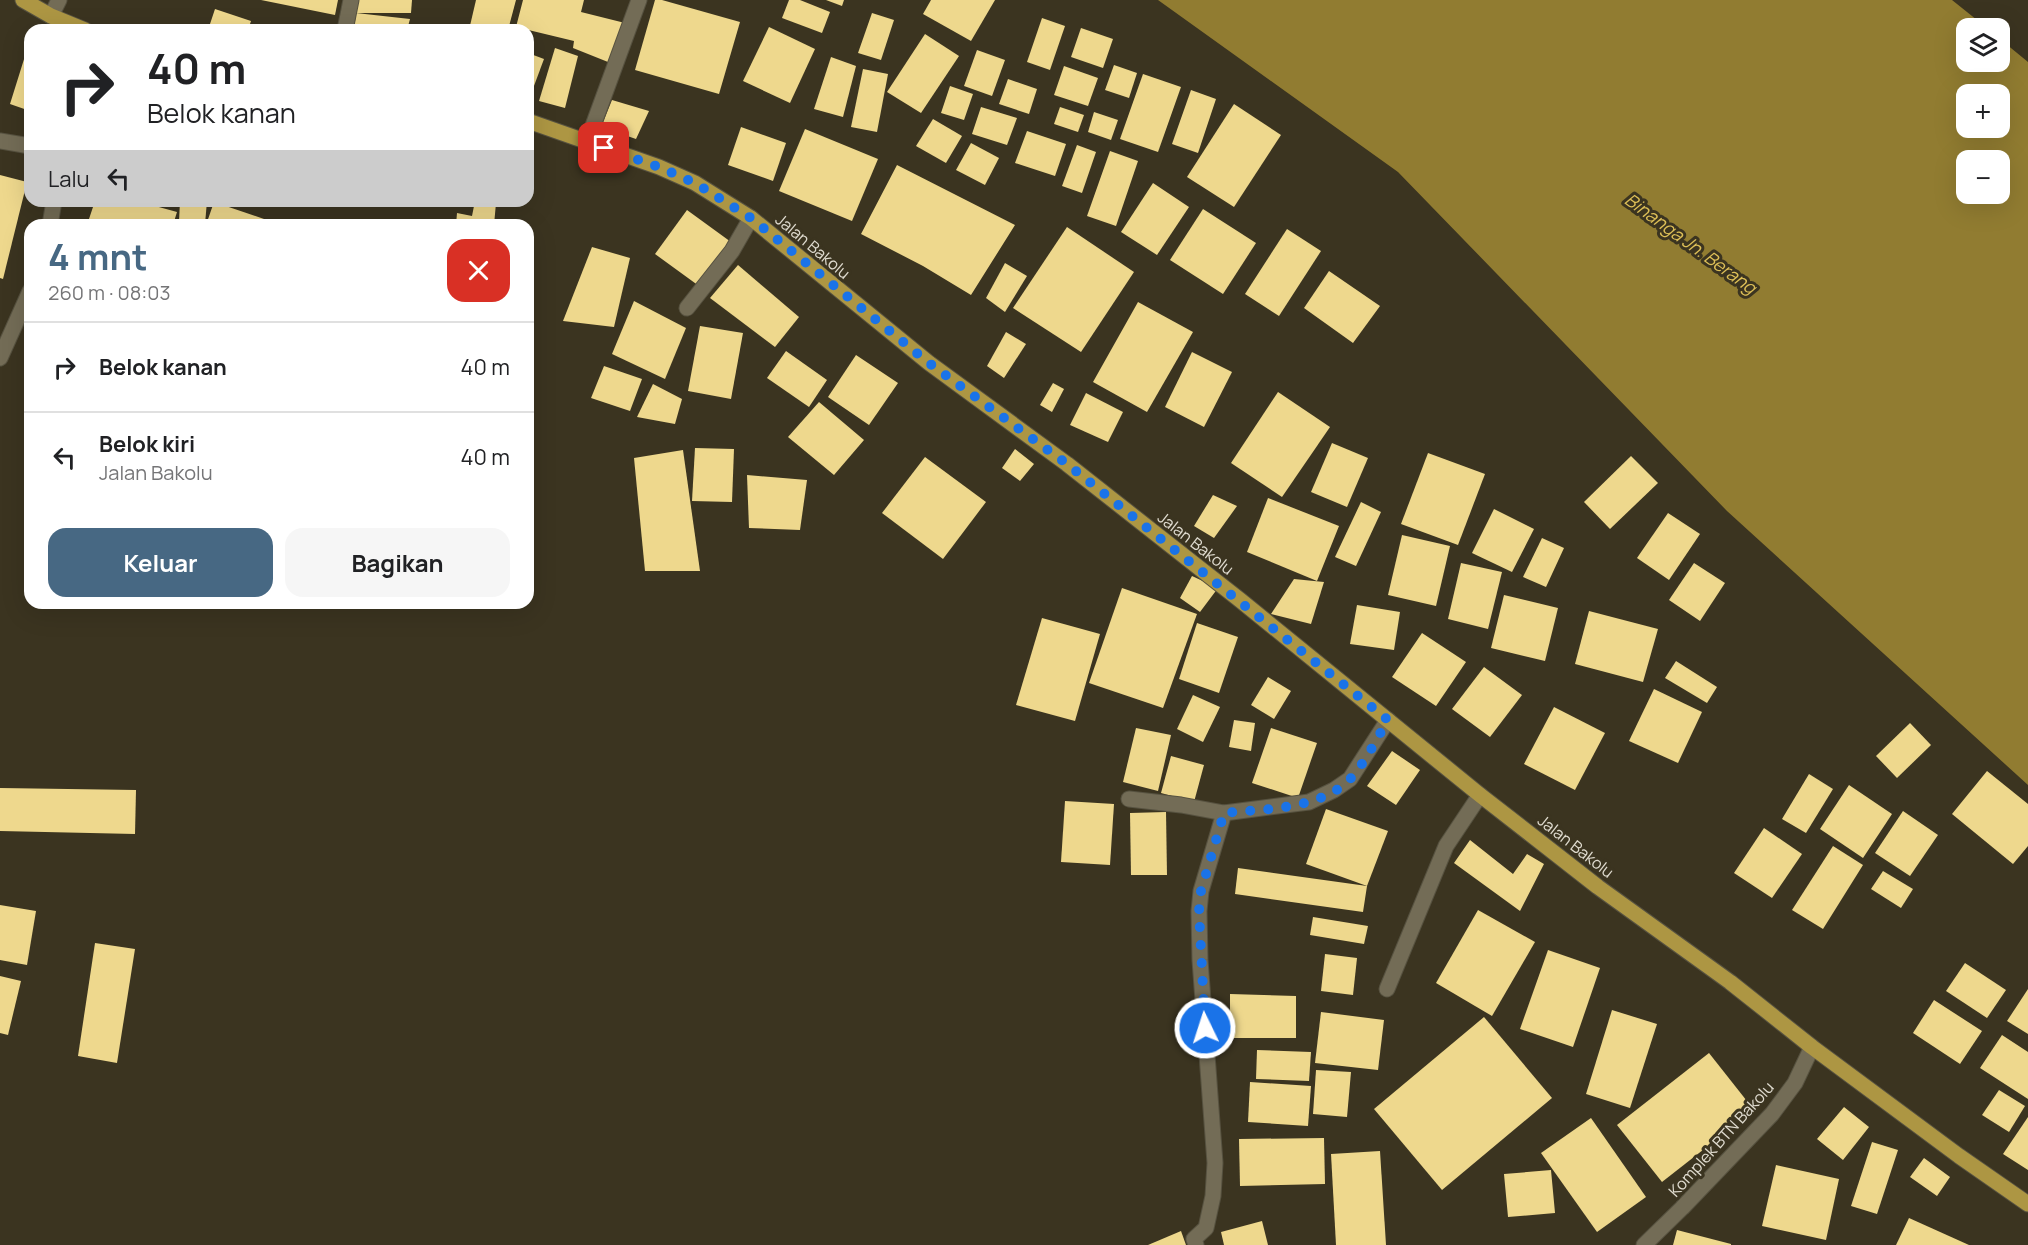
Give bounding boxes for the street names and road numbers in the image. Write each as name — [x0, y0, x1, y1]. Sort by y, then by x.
street label: Jalan Bakolu — [771, 208, 855, 284]
street label: Jalan Bakolu — [1153, 506, 1239, 580]
street label: Jalan Bakolu — [1533, 809, 1619, 883]
street label: Komplek BTN Bakolu — [1663, 1077, 1779, 1201]

